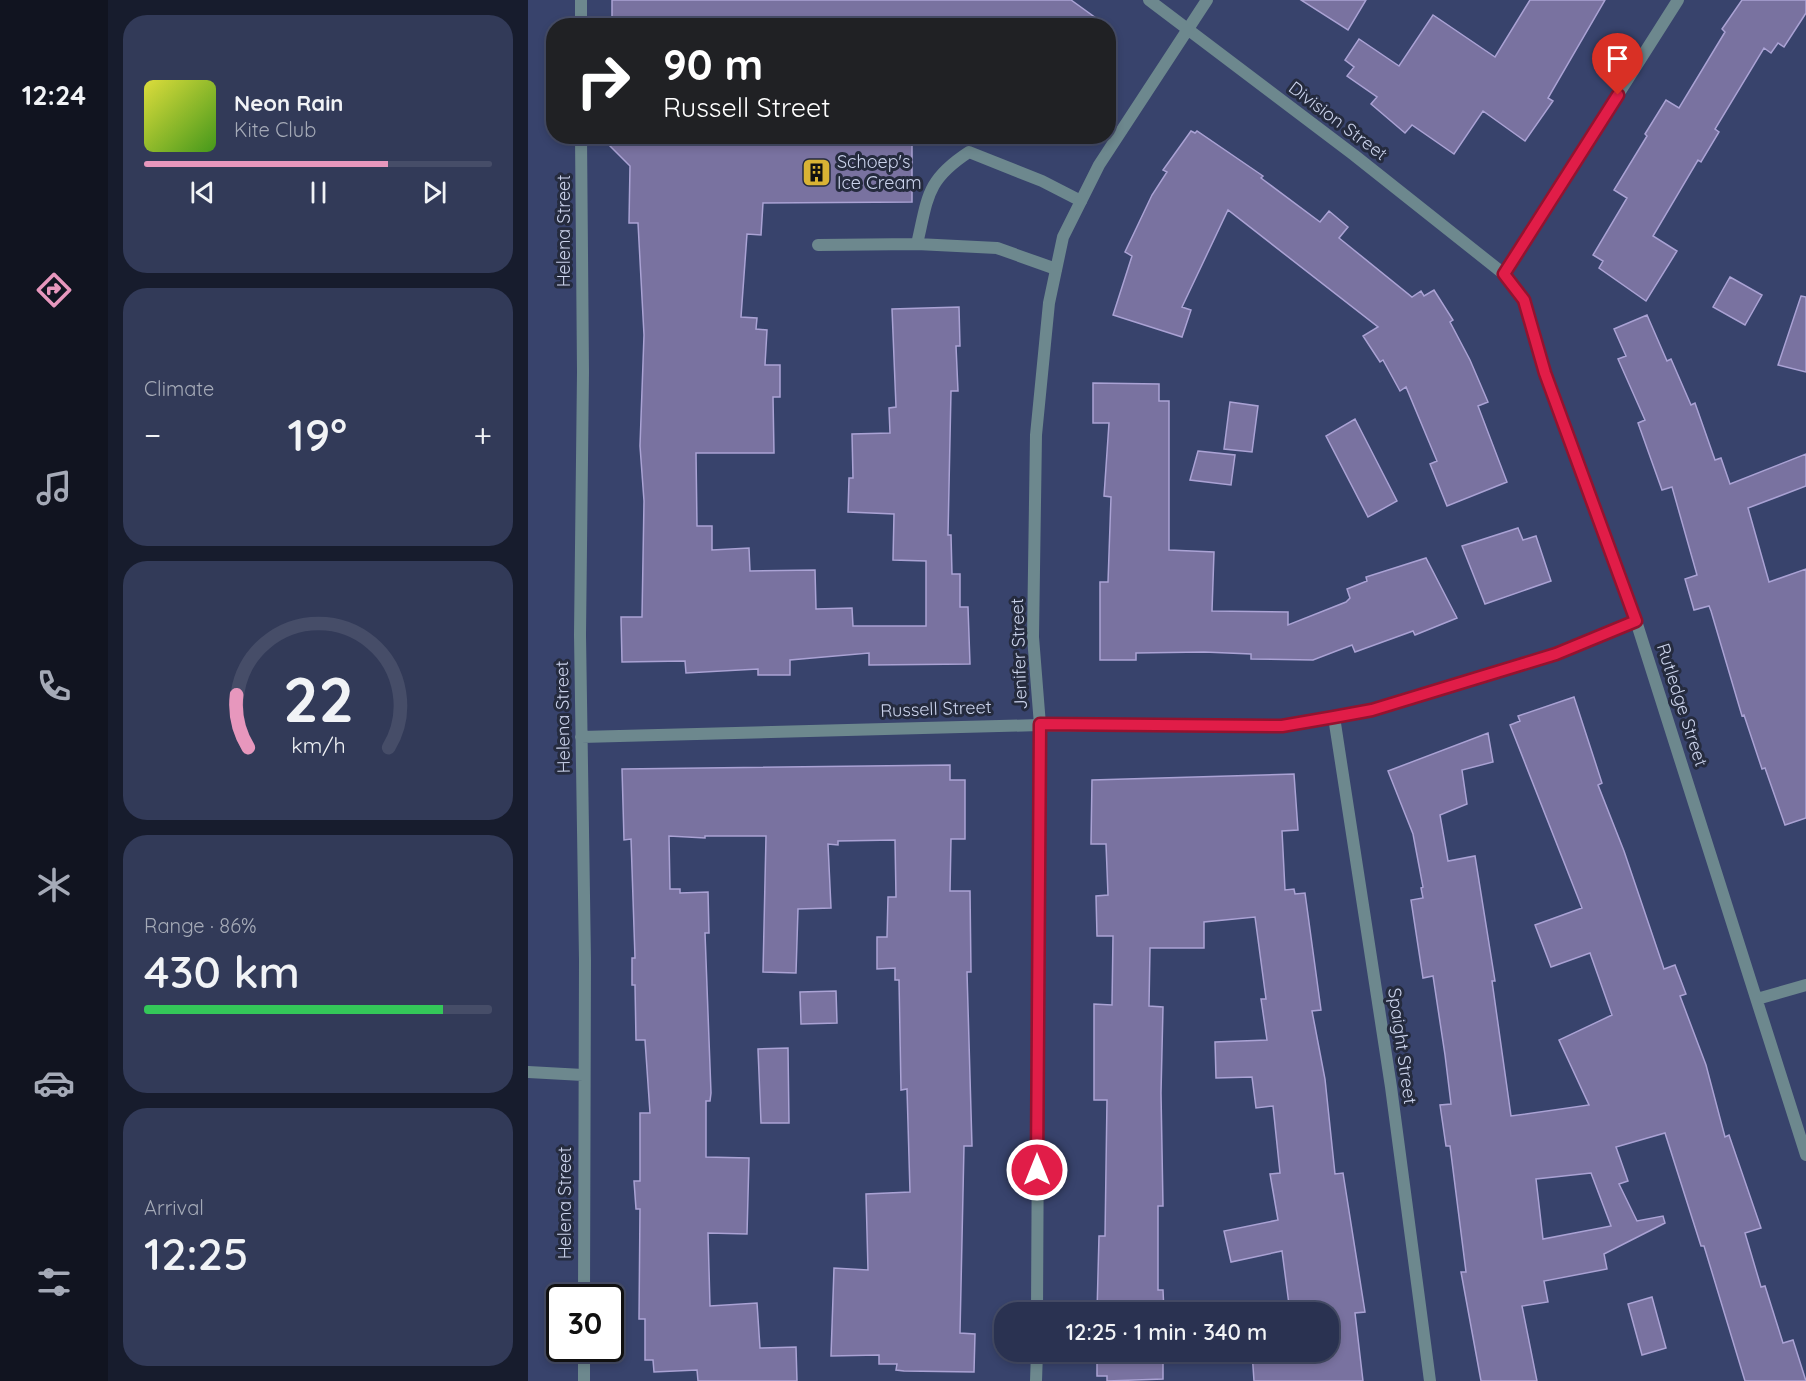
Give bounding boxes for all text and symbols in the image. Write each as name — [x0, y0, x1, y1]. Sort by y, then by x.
pin — [1592, 33, 1643, 95]
text: 90 m — [663, 38, 763, 91]
icon: right — [564, 42, 642, 120]
icon: arrive — [1601, 42, 1634, 75]
street label: Division Street — [1284, 76, 1392, 165]
text: 12:24 — [22, 78, 86, 112]
text: Neon Rain — [234, 89, 343, 117]
text: Russell Street — [663, 90, 830, 124]
text: Kite Club — [234, 117, 316, 142]
place label: Schoep's Ice Cream — [837, 150, 922, 194]
building icon: Schoep's Ice Cream — [800, 156, 832, 188]
street label: Helena Street — [552, 175, 575, 287]
icon: previous — [186, 176, 219, 209]
icon: pause — [302, 176, 335, 209]
icon: next — [418, 176, 451, 209]
icon: directions — [33, 269, 75, 311]
text: Climate — [144, 376, 214, 401]
text: 19° — [288, 406, 347, 462]
text: − — [144, 414, 161, 455]
text: + — [473, 414, 492, 455]
icon: music — [33, 467, 75, 509]
street label: Jenifer Street — [1005, 598, 1032, 710]
street label: Rutledge Street — [1652, 640, 1713, 769]
text: 22 — [282, 660, 354, 738]
street label: Helena Street — [550, 660, 575, 774]
icon: phone — [33, 665, 75, 707]
street label: Russell Street — [880, 695, 992, 722]
text: km/h — [291, 732, 345, 758]
icon: climate — [33, 864, 75, 906]
text: Range · 86% — [144, 913, 256, 938]
text: 430 km — [144, 943, 300, 999]
street label: Spaight Street — [1383, 986, 1422, 1106]
icon: car — [33, 1062, 75, 1104]
position arrow — [1005, 1138, 1069, 1202]
street label: Helena Street — [553, 1147, 576, 1259]
text: Arrival — [144, 1195, 204, 1220]
text: 12:25 — [144, 1225, 248, 1281]
icon: filters — [33, 1261, 75, 1303]
speed limit sign: 30 — [546, 1284, 624, 1362]
text: 12:25 · 1 min · 340 m — [1066, 1318, 1267, 1346]

